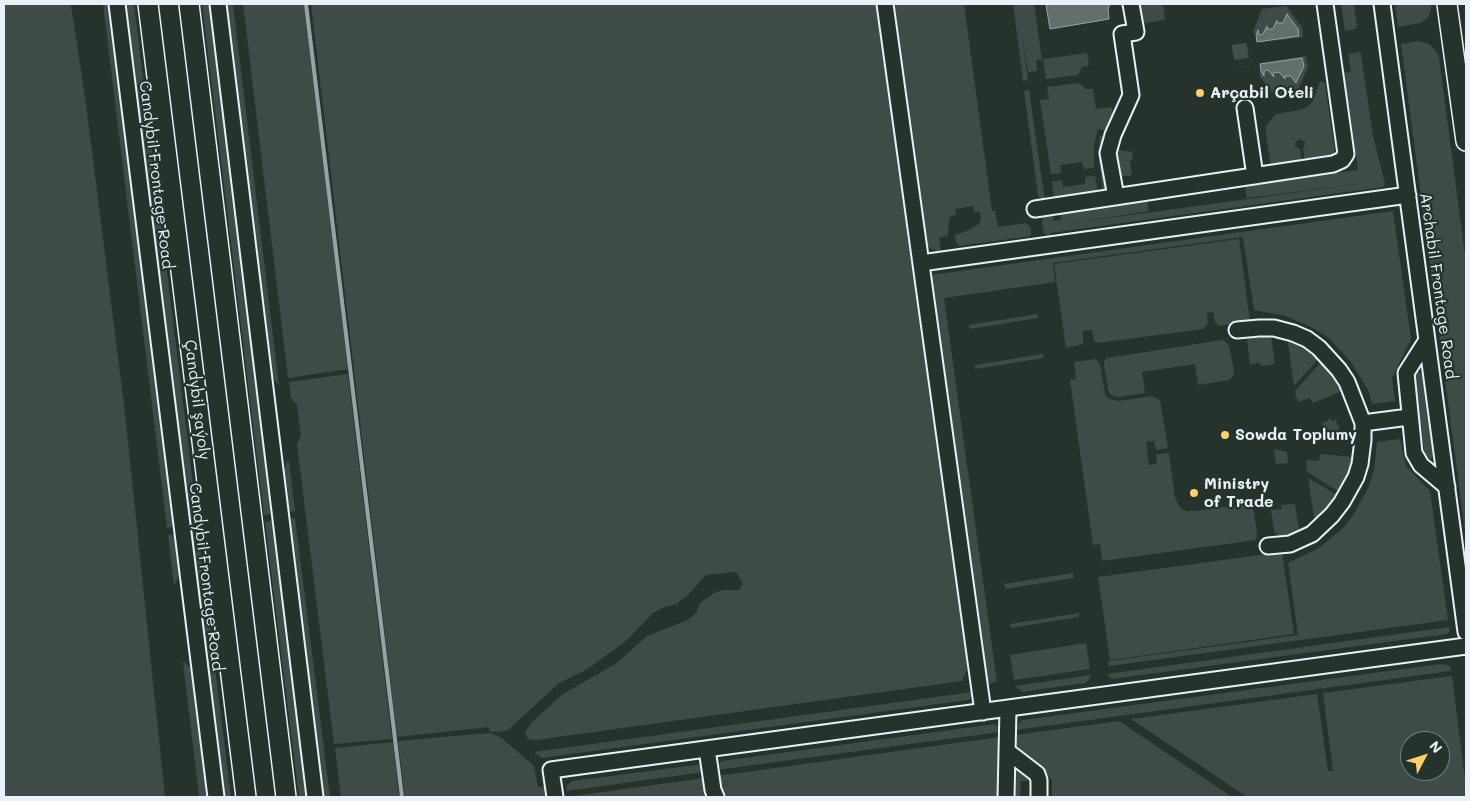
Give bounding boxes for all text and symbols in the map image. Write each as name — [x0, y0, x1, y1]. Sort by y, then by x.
street label: Candybil Frontage Road — [135, 80, 177, 270]
place label: Arçabil Oteli — [1210, 83, 1314, 103]
marker: Arçabil Oteli — [1194, 87, 1206, 99]
street label: Archabil Frontage Road — [1415, 191, 1461, 381]
street label: Çandybil şaýoly — [180, 339, 214, 461]
place label: Sowda Toplumy — [1235, 425, 1357, 445]
marker: Sowda Toplumy — [1219, 429, 1231, 441]
place label: Ministry of Trade — [1204, 474, 1274, 512]
street label: Candybil Frontage Road — [185, 482, 227, 672]
marker: Ministry of Trade — [1188, 487, 1200, 499]
north arrow — [1400, 731, 1450, 781]
text: N — [1425, 736, 1447, 757]

